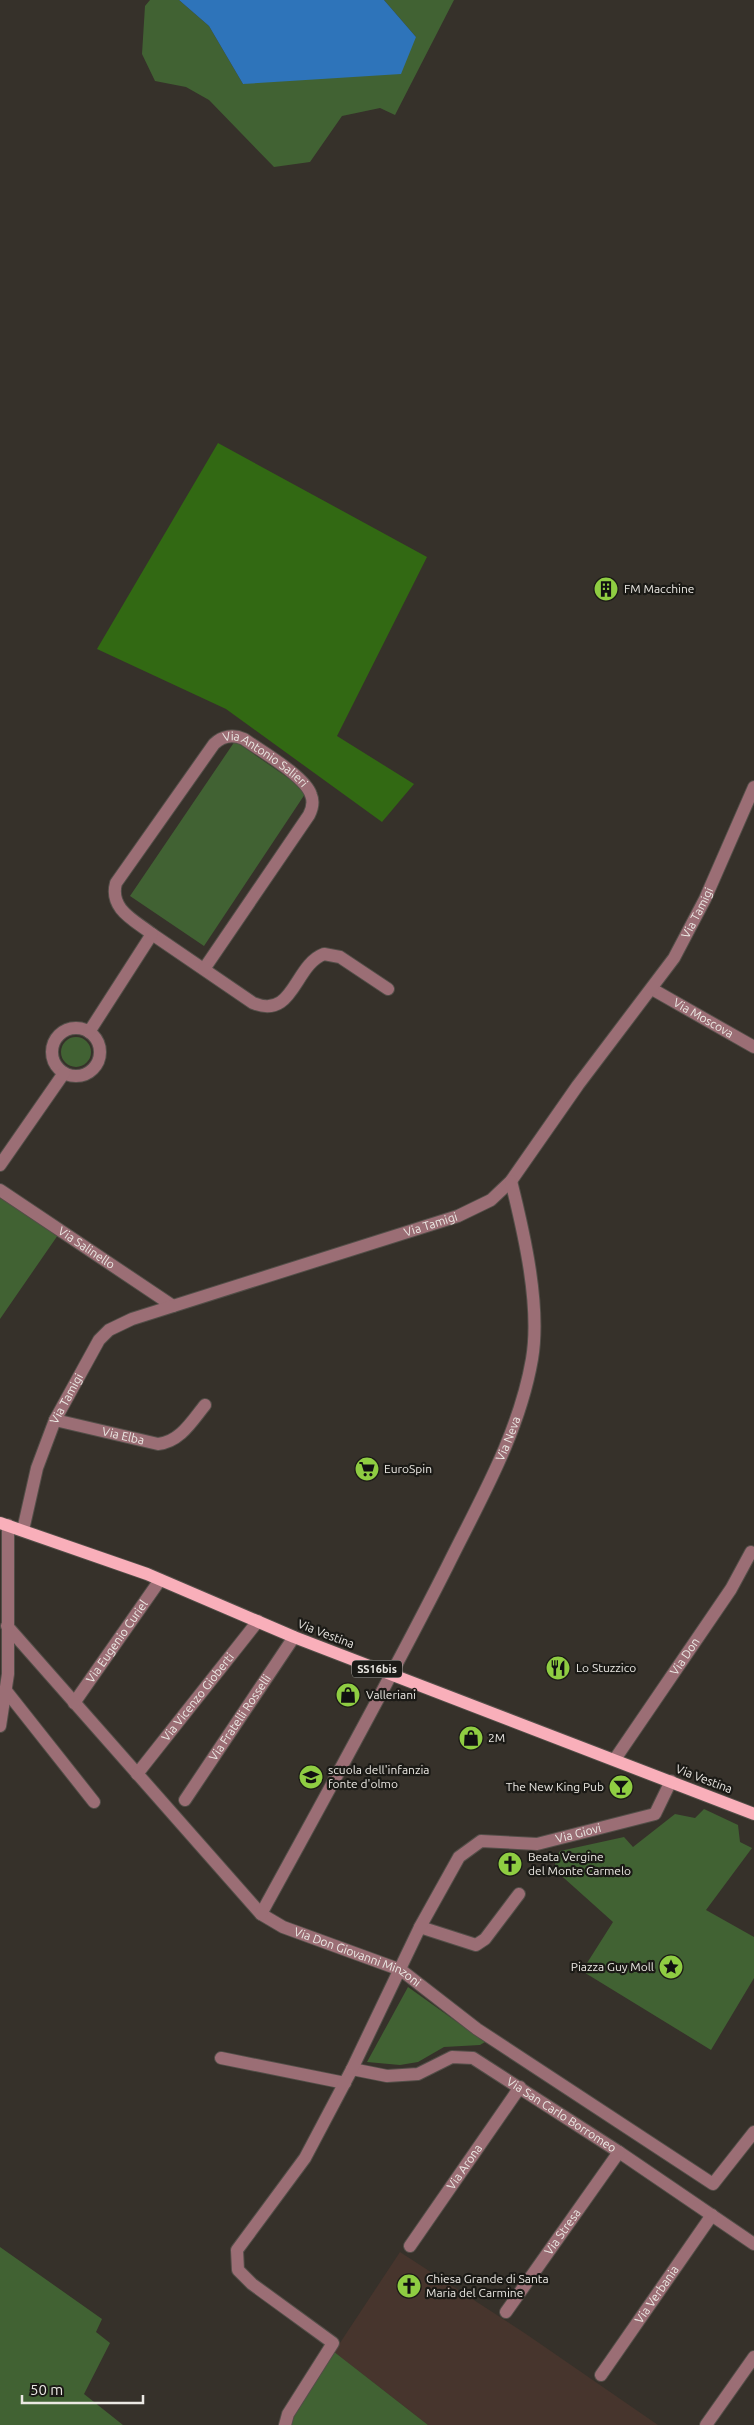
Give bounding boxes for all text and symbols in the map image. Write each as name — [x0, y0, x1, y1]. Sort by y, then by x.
building icon: FM Macchine — [593, 576, 619, 602]
place label: FM Macchine — [624, 582, 694, 595]
street label: Via Antonio Salieri — [221, 729, 311, 789]
street label: Via Tamigi — [679, 885, 715, 940]
street label: Via Moscova — [671, 995, 736, 1040]
street label: Via Tamigi — [402, 1210, 459, 1239]
street label: Via Salinello — [56, 1224, 117, 1271]
street label: Via Tamigi — [47, 1371, 85, 1426]
street label: Via Neva — [493, 1414, 523, 1463]
street label: Via Elba — [101, 1424, 146, 1447]
supermarket icon: EuroSpin — [354, 1456, 380, 1482]
place label: EuroSpin — [384, 1462, 432, 1475]
street label: Via Eugenio Curiel — [83, 1597, 150, 1685]
street label: Via Vestina — [296, 1617, 356, 1650]
street label: Via Don — [667, 1635, 702, 1677]
street label: Via Vicenzo Gioberti — [159, 1650, 236, 1744]
restaurant icon: Lo Stuzzico — [545, 1655, 571, 1681]
road number: SS16bis — [352, 1660, 402, 1678]
place label: Lo Stuzzico — [576, 1661, 636, 1674]
street label: Via Fratelli Rosselli — [206, 1672, 273, 1763]
shop icon: Valleriani — [335, 1682, 361, 1708]
place label: Valleriani — [366, 1688, 416, 1701]
shop icon: 2M — [458, 1725, 484, 1751]
place label: 2M — [488, 1731, 505, 1744]
street label: Via Vestina — [674, 1762, 734, 1795]
place label: scuola dell'infanzia fonte d'olmo — [328, 1763, 430, 1790]
school or university icon: scuola dell'infanzia fonte d'olmo — [298, 1764, 324, 1790]
bar icon: The New King Pub — [608, 1774, 634, 1800]
place label: The New King Pub — [506, 1780, 604, 1793]
street label: Via Giovi — [554, 1821, 602, 1845]
place label: Beata Vergine del Monte Carmelo — [528, 1850, 631, 1877]
church icon: Beata Vergine del Monte Carmelo — [497, 1851, 523, 1877]
street label: Via Don Giovanni Minzoni — [292, 1925, 424, 1989]
place icon: Piazza Guy Moll — [658, 1954, 684, 1980]
place label: Piazza Guy Moll — [571, 1960, 654, 1973]
street label: Via San Carlo Borromeo — [504, 2074, 619, 2155]
street label: Via Arona — [444, 2142, 484, 2192]
street label: Via Stresa — [541, 2206, 583, 2257]
street label: Via Verbania — [632, 2263, 681, 2326]
place label: Chiesa Grande di Santa Maria del Carmine — [426, 2272, 549, 2299]
church icon: Chiesa Grande di Santa Maria del Carmine — [396, 2273, 422, 2299]
scale bar — [22, 2372, 144, 2404]
text: 50 m — [30, 2381, 63, 2398]

